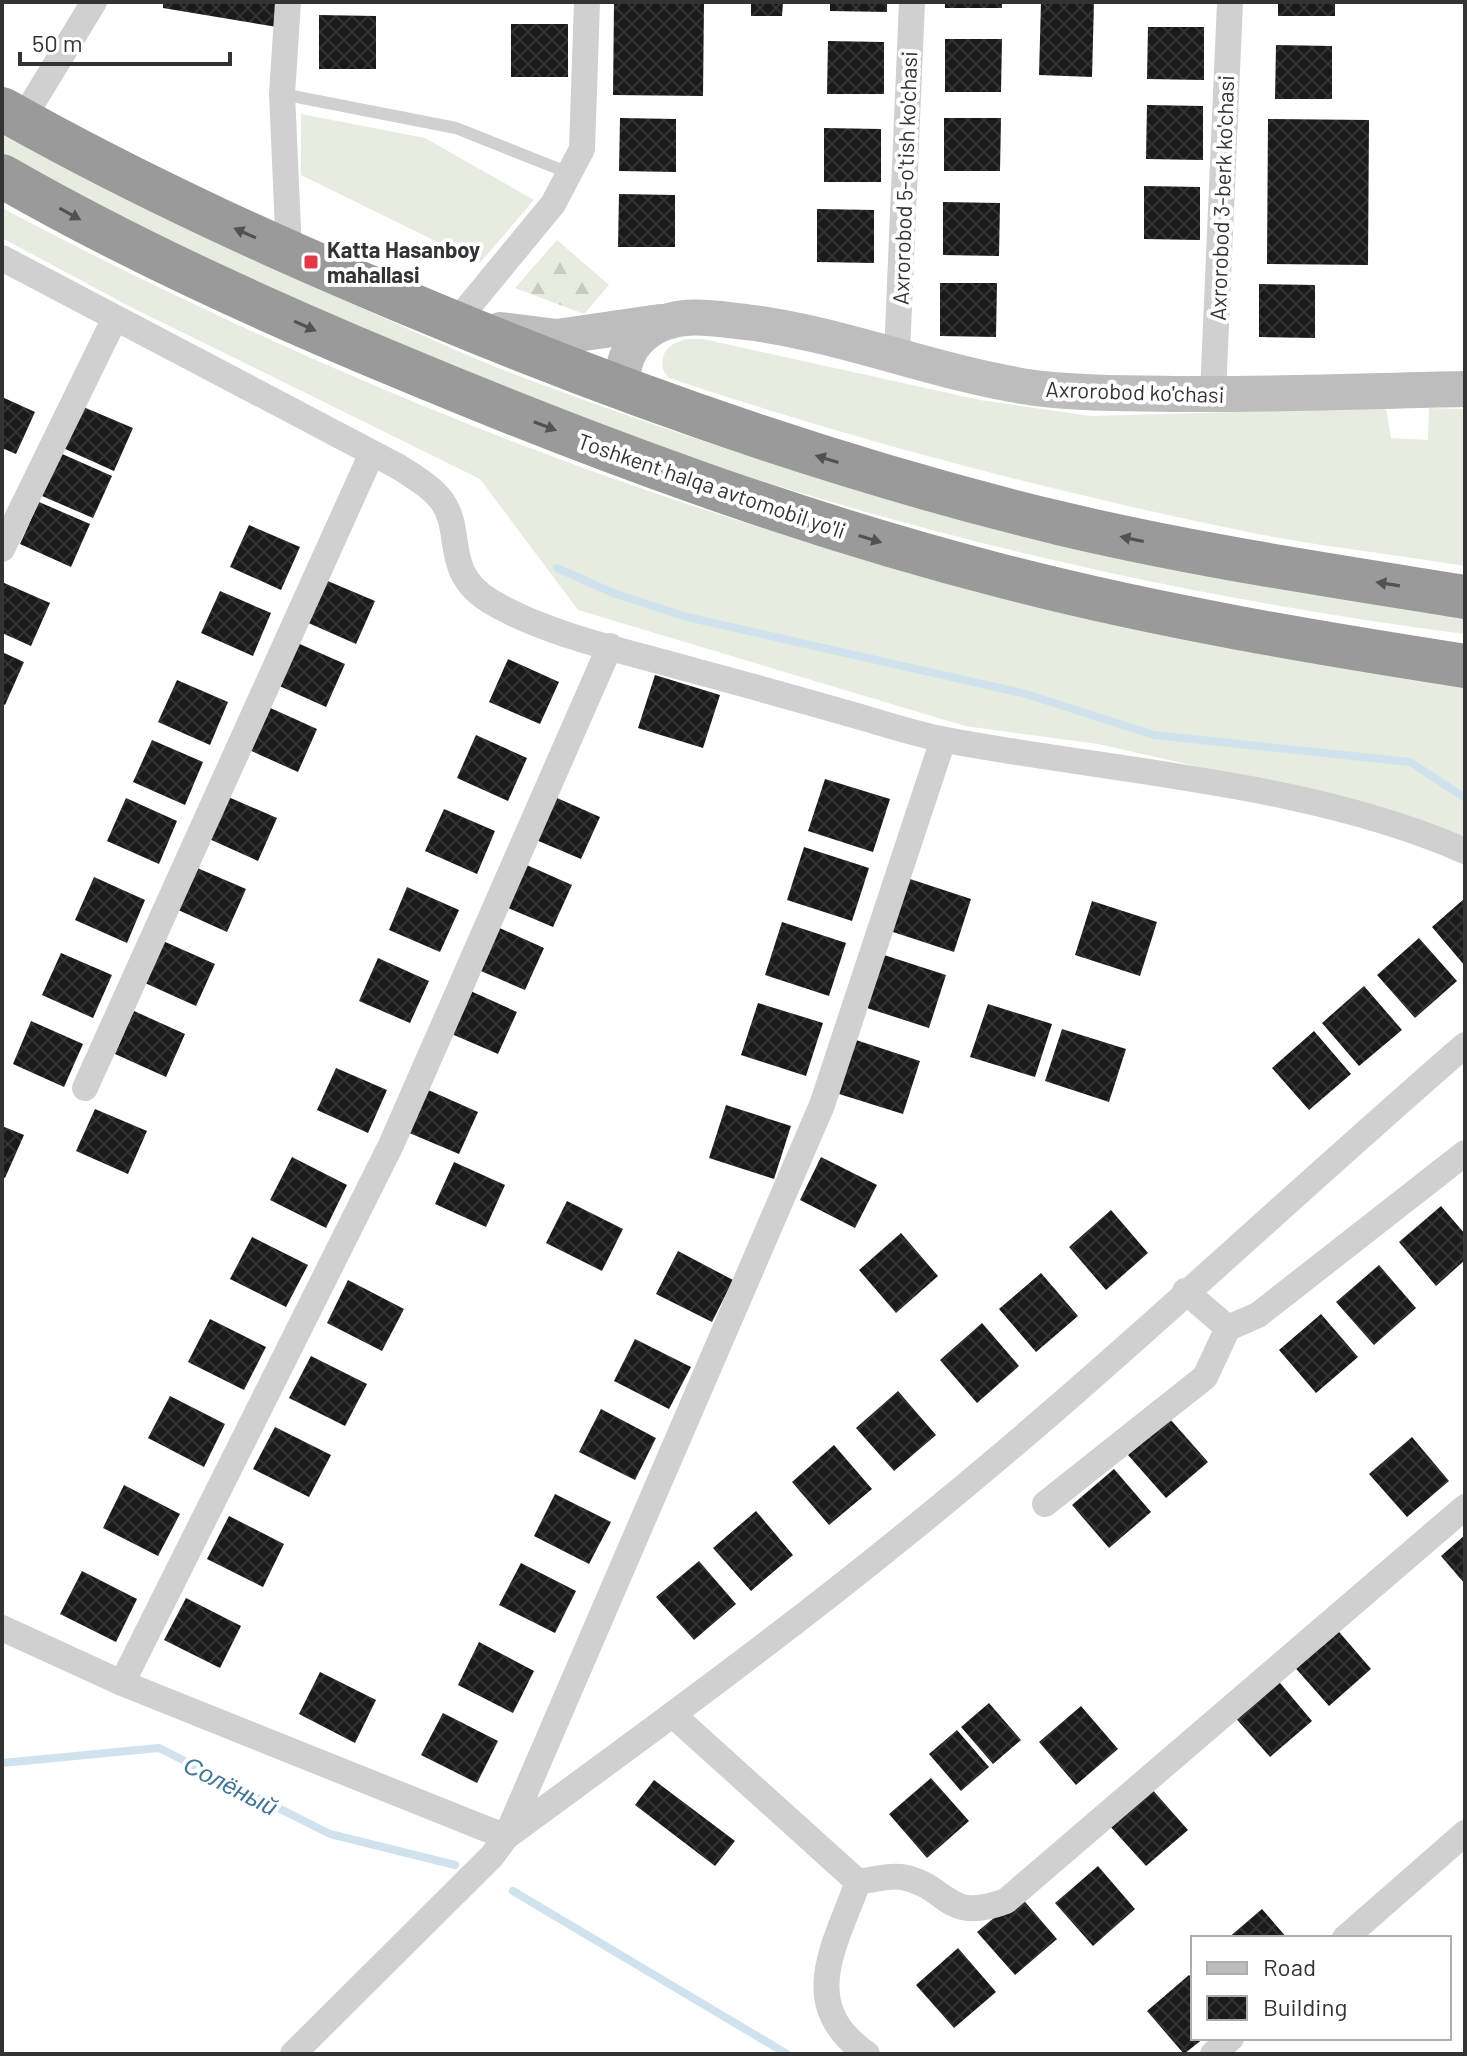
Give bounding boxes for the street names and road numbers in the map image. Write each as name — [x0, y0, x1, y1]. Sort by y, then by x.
street label: Axrorobod 5-o'tish ko'chasi — [887, 51, 921, 305]
street label: Axrorobod 3-berk ko'chasi — [1204, 75, 1238, 321]
street label: Axrorobod ko'chasi — [1045, 375, 1225, 407]
street label: Toshkent halqa avtomobil yo'li — [575, 427, 849, 543]

